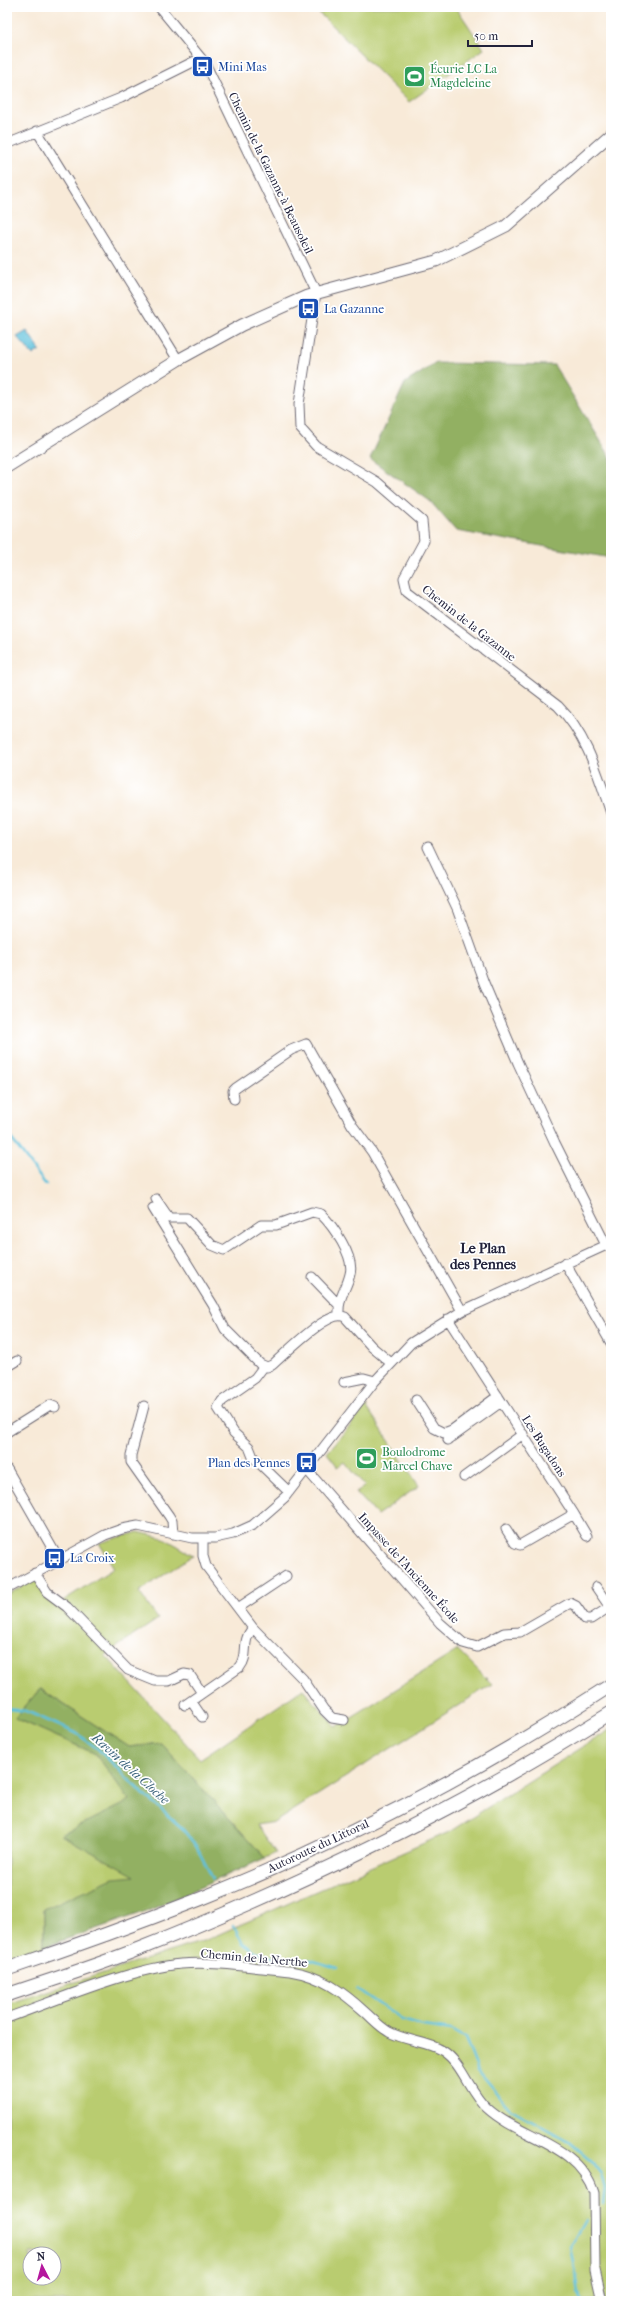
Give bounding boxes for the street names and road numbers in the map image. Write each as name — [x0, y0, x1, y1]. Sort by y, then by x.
street label: Chemin de la Gazanne à Beausoleil — [226, 90, 317, 257]
street label: Chemin de la Gazanne — [419, 582, 519, 664]
street label: Les Bugadons — [519, 1413, 569, 1480]
street label: Impasse de l'Ancienne École — [356, 1509, 463, 1626]
street label: Autoroute du Littoral — [264, 1816, 372, 1876]
street label: Chemin de la Nerthe — [200, 1946, 308, 1970]

